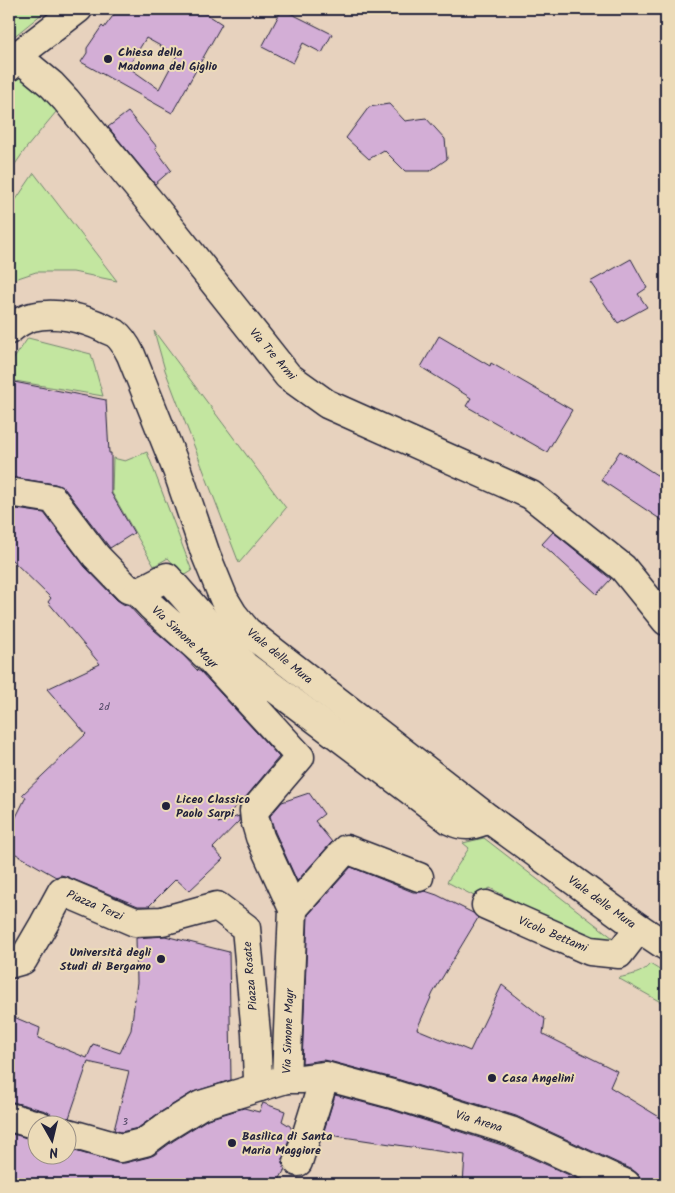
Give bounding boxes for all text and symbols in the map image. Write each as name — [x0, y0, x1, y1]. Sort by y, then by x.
place label: Chiesa della Madonna del Giglio — [118, 43, 218, 76]
marker: Chiesa della Madonna del Giglio — [102, 53, 114, 65]
street label: Via Tre Armi — [244, 324, 302, 386]
street label: Via Simone Mayr — [147, 601, 223, 674]
street label: Viale delle Mura — [242, 624, 317, 689]
house number: 2d — [99, 699, 110, 715]
place label: Liceo Classico Paolo Sarpi — [176, 790, 250, 823]
marker: Liceo Classico Paolo Sarpi — [160, 800, 172, 812]
street label: Viale delle Mura — [564, 871, 640, 934]
street label: Piazza Terzi — [64, 885, 127, 926]
street label: Vicolo Bettami — [515, 911, 591, 958]
street label: Piazza Rosate — [238, 940, 263, 1011]
place label: Università degli Studi di Bergamo — [60, 943, 152, 976]
marker: Università degli Studi di Bergamo — [155, 953, 167, 965]
street label: Via Simone Mayr — [278, 987, 300, 1074]
place label: Casa Angelini — [502, 1069, 575, 1088]
marker: Casa Angelini — [486, 1072, 498, 1084]
street label: Via Arena — [453, 1105, 505, 1138]
house number: 3 — [122, 1114, 128, 1130]
north arrow — [28, 1116, 78, 1166]
place label: Basilica di Santa Maria Maggiore — [242, 1127, 332, 1160]
marker: Basilica di Santa Maria Maggiore — [226, 1137, 238, 1149]
text: N — [48, 1140, 60, 1163]

